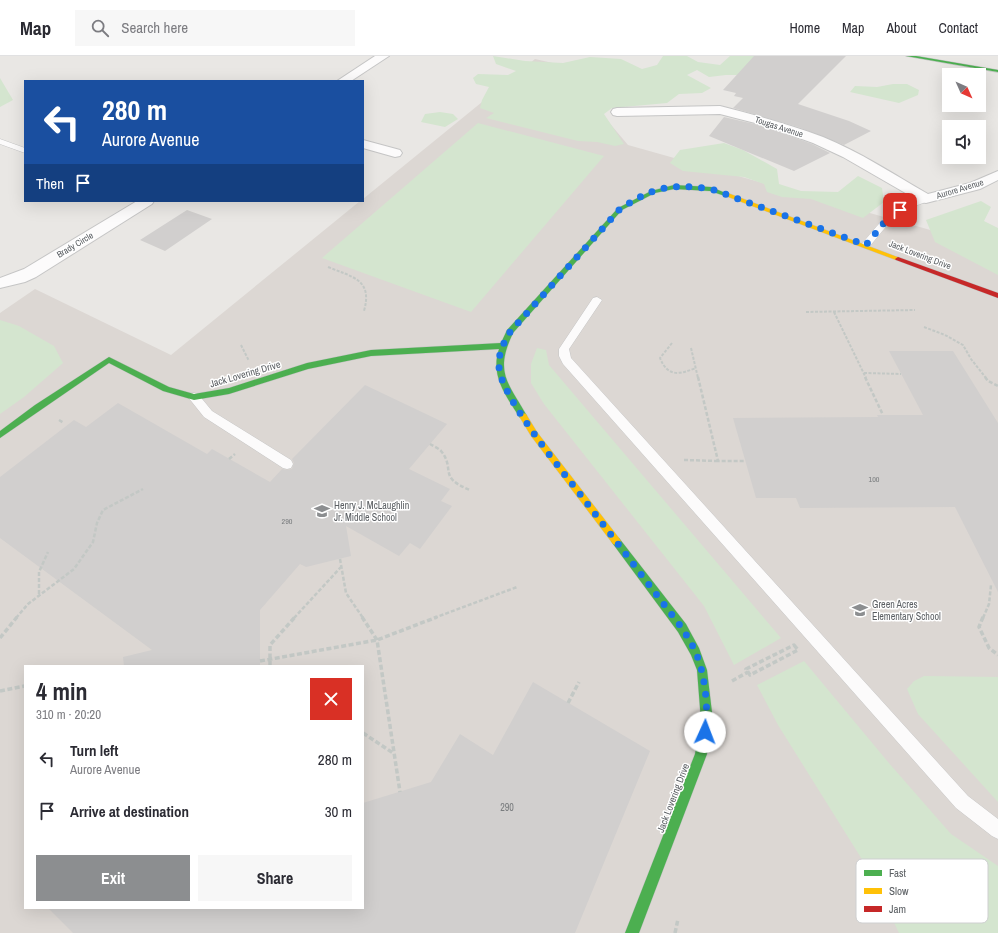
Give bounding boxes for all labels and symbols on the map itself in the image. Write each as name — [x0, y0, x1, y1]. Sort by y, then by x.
north arrow — [942, 68, 986, 112]
street label: Tougas Avenue — [753, 114, 805, 140]
street label: Aurore Avenue — [934, 176, 985, 202]
pin — [883, 193, 917, 227]
street label: Brady Circle — [55, 229, 95, 261]
street label: Jack Lovering Drive — [887, 238, 953, 272]
street label: Jack Lovering Drive — [208, 358, 282, 390]
house number: 100 — [869, 474, 880, 484]
place label: Henry J. McLaughlin Jr. Middle School — [334, 499, 409, 524]
school or university icon: Henry J. McLaughlin Jr. Middle School — [313, 502, 331, 520]
house number: 290 — [282, 516, 293, 526]
place label: Green Acres Elementary School — [872, 598, 941, 623]
school or university icon: Green Acres Elementary School — [851, 601, 869, 619]
position arrow — [684, 711, 726, 753]
street label: Jack Lovering Drive — [654, 761, 692, 834]
house number: 290 — [500, 801, 514, 814]
legend — [856, 859, 988, 923]
text: Fast — [889, 866, 907, 880]
text: Slow — [889, 884, 909, 898]
text: Jam — [889, 902, 906, 916]

